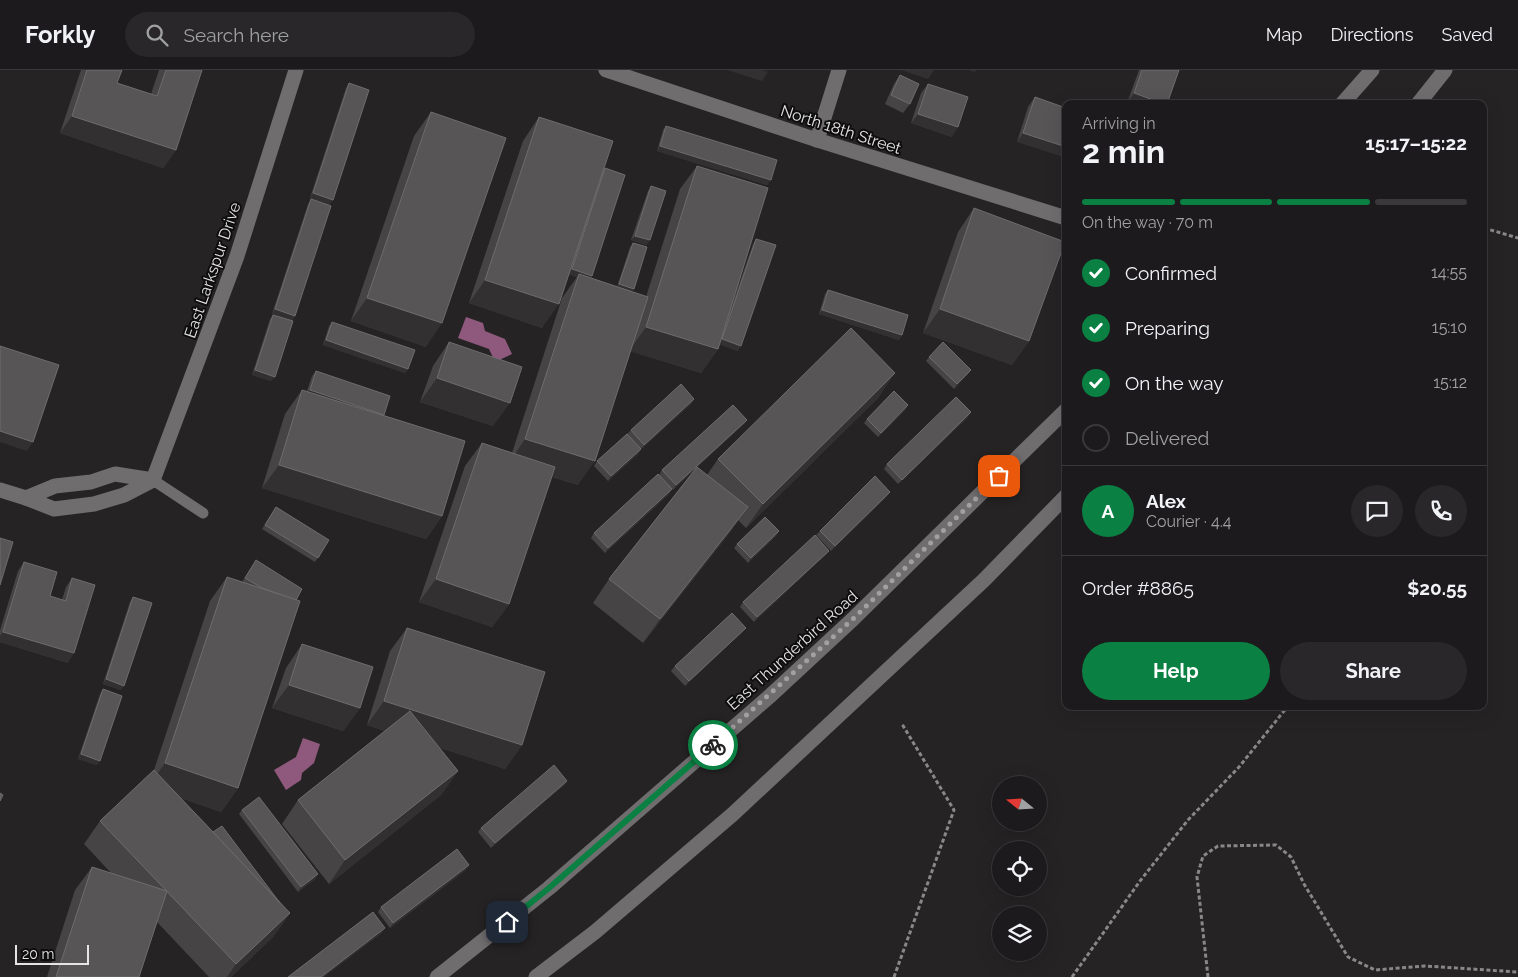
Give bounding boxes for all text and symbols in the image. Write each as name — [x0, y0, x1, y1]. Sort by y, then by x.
search box — [125, 12, 475, 57]
text: Forkly — [25, 20, 95, 49]
icon: search — [143, 21, 171, 49]
text: Search here — [183, 24, 289, 46]
text: Map — [1266, 24, 1302, 45]
text: Directions — [1330, 24, 1414, 45]
text: Saved — [1442, 24, 1493, 45]
street label: North 18th Street — [778, 101, 904, 158]
text: Arriving in — [1082, 114, 1156, 133]
text: 15:17–15:22 — [1365, 132, 1467, 154]
text: 2 min — [1082, 133, 1165, 170]
street label: East Larkspur Drive — [180, 200, 245, 341]
text: On the way · 70 m — [1082, 213, 1213, 232]
icon: check — [1082, 259, 1110, 287]
text: Confirmed — [1125, 262, 1217, 284]
text: 14:55 — [1431, 263, 1467, 282]
icon: check — [1082, 314, 1110, 342]
text: Preparing — [1125, 317, 1210, 339]
text: 15:10 — [1432, 318, 1467, 337]
icon: check — [1082, 369, 1110, 397]
text: On the way — [1125, 372, 1224, 394]
text: 15:12 — [1433, 373, 1467, 392]
text: Delivered — [1125, 427, 1209, 449]
pin — [978, 455, 1020, 497]
icon: bag — [985, 462, 1013, 490]
button: chat — [1351, 485, 1403, 537]
button: phone — [1415, 485, 1467, 537]
text: Alex — [1146, 490, 1186, 512]
text: A — [1102, 500, 1114, 522]
text: Courier · 4.4 — [1146, 512, 1231, 531]
text: Order #8865 — [1082, 577, 1194, 599]
text: $20.55 — [1407, 577, 1467, 599]
street label: East Thunderbird Road — [723, 587, 862, 714]
button: Help — [1082, 642, 1270, 700]
button: Share — [1280, 642, 1467, 700]
courier — [688, 720, 738, 770]
icon: bike — [699, 731, 727, 759]
north arrow — [992, 776, 1048, 831]
map controls — [992, 776, 1047, 961]
button: locate — [992, 841, 1047, 896]
pin — [486, 901, 528, 943]
button: layers — [992, 906, 1047, 961]
icon: home — [493, 908, 521, 936]
scale bar — [15, 942, 89, 965]
text: 20 m — [22, 946, 54, 962]

